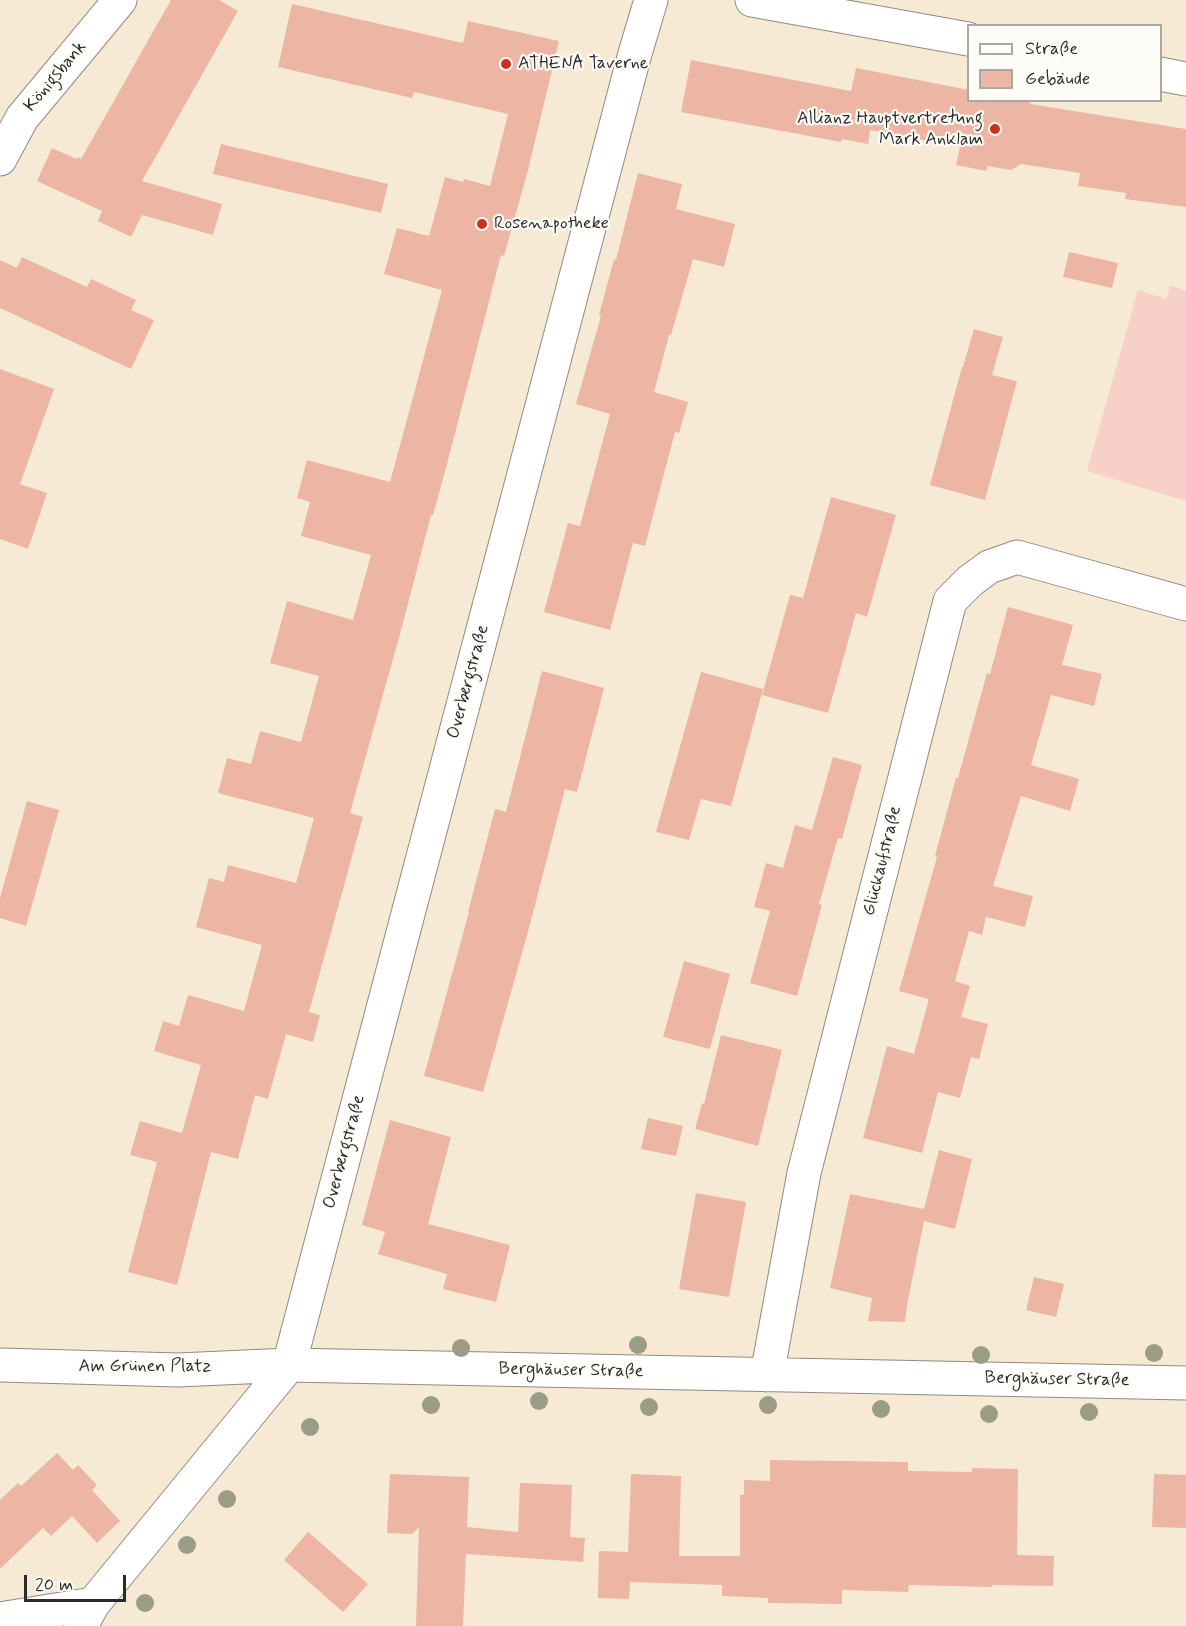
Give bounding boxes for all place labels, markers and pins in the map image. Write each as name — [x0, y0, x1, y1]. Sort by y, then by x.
place label: ATHENA Taverne — [518, 53, 648, 75]
marker: ATHENA Taverne — [499, 57, 513, 71]
place label: Allianz Hauptvertretung Mark Anklam — [797, 108, 983, 150]
marker: Allianz Hauptvertretung Mark Anklam — [988, 122, 1002, 136]
place label: Rosenapotheke — [494, 213, 609, 235]
marker: Rosenapotheke — [475, 217, 489, 231]

